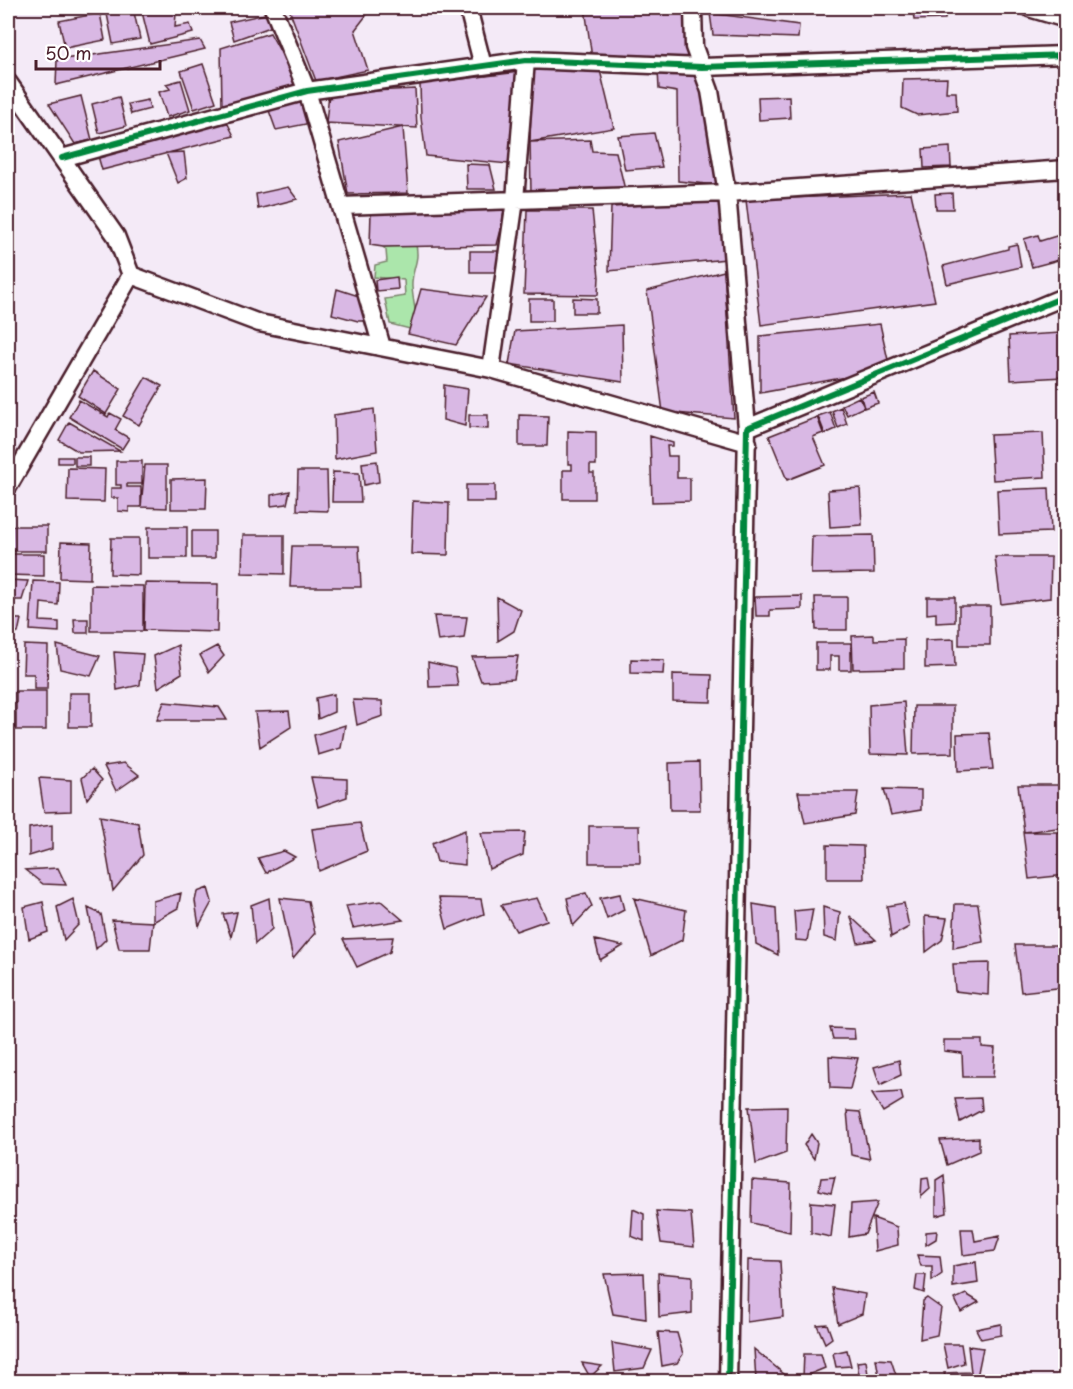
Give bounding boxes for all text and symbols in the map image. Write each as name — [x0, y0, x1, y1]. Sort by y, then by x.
scale bar — [36, 33, 160, 71]
text: 50 m — [45, 39, 92, 66]

